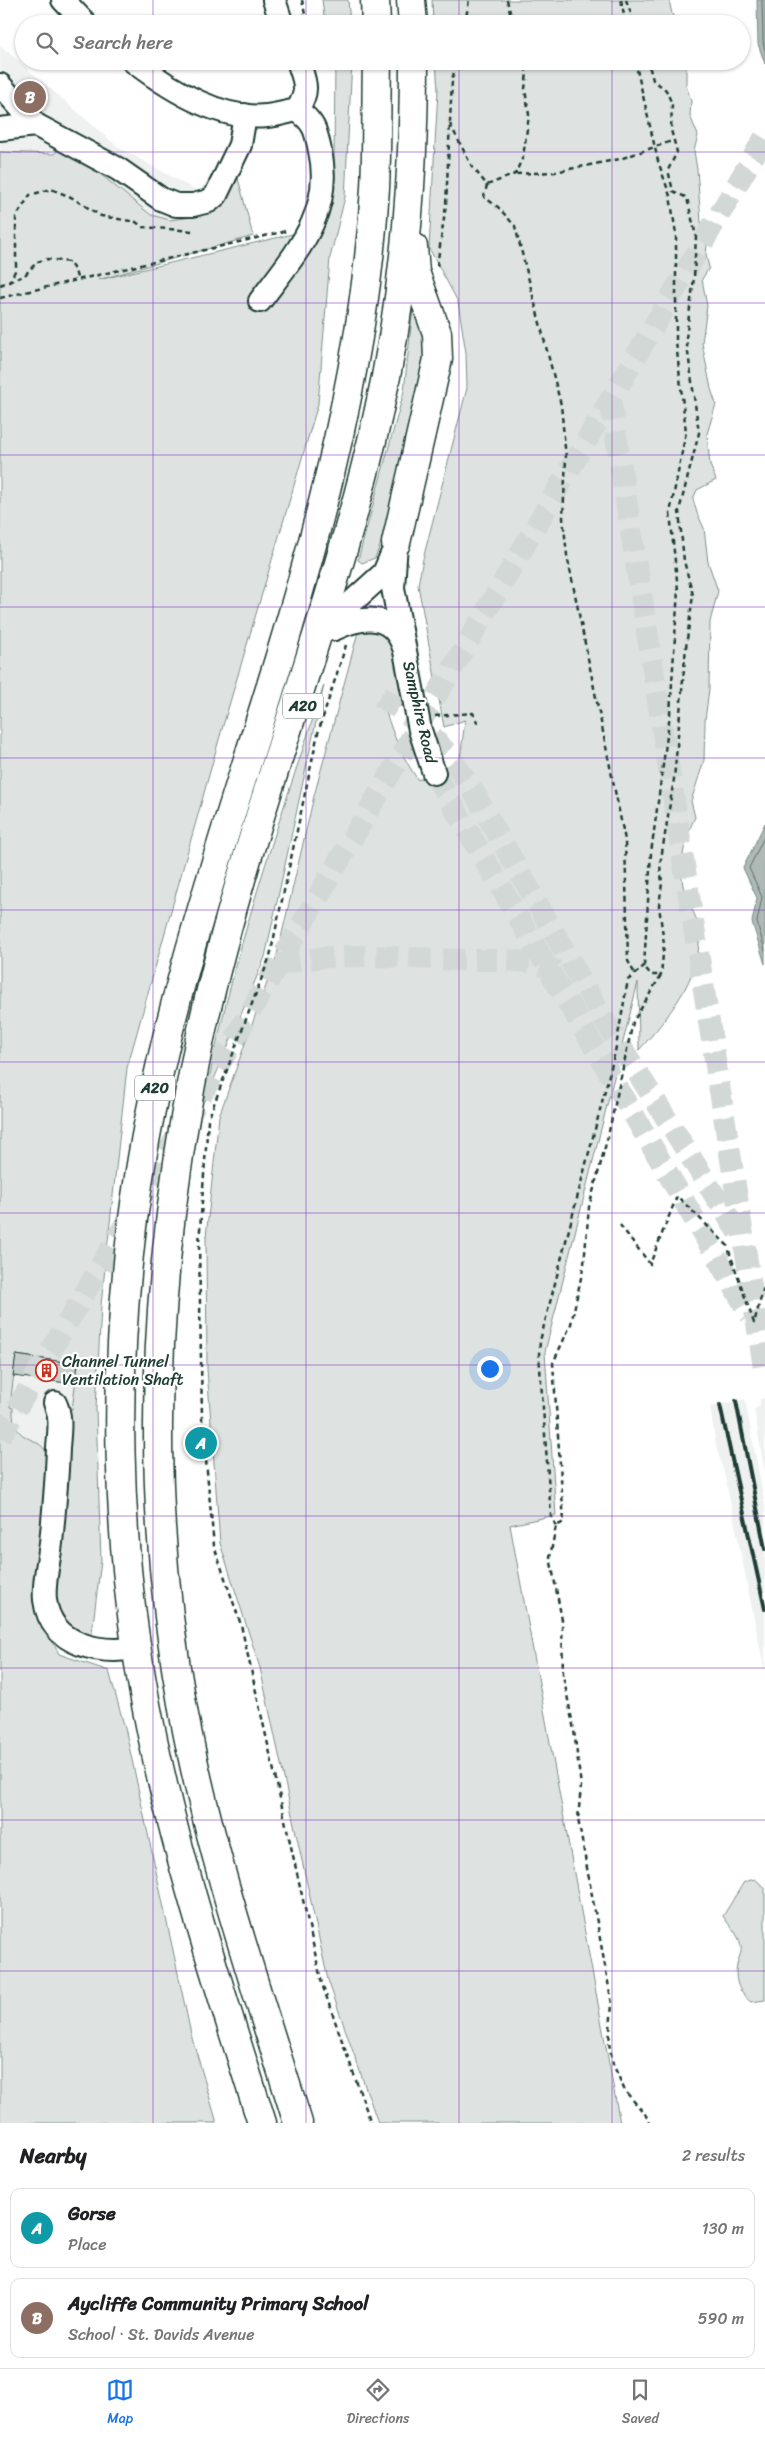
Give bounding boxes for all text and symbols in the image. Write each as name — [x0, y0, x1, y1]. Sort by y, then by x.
search box — [15, 15, 750, 70]
text: Search here — [73, 26, 173, 59]
icon: search — [33, 29, 61, 57]
pin: B — [14, 78, 46, 116]
street label: Samphire Road — [394, 658, 446, 768]
road number: A20 — [283, 694, 323, 718]
road number: A20 — [135, 1076, 175, 1100]
place label: Channel Tunnel Ventilation Shaft — [62, 1347, 184, 1394]
your location — [477, 1356, 503, 1382]
building icon: Channel Tunnel Ventilation Shaft — [34, 1358, 58, 1382]
pin: A — [185, 1424, 217, 1462]
text: Nearby — [20, 2137, 86, 2175]
text: 2 results — [682, 2141, 745, 2170]
text: Gorse — [68, 2197, 116, 2230]
text: A — [32, 2214, 42, 2243]
text: 130 m — [702, 2214, 744, 2243]
text: Place — [68, 2230, 107, 2259]
text: Aycliffe Community Primary School — [68, 2287, 369, 2320]
text: B — [32, 2304, 42, 2333]
text: 590 m — [698, 2304, 744, 2333]
text: School · St. Davids Avenue — [68, 2320, 254, 2349]
tab: Map — [106, 2376, 134, 2431]
tab: Directions — [347, 2376, 409, 2431]
tab: Saved — [622, 2376, 659, 2431]

